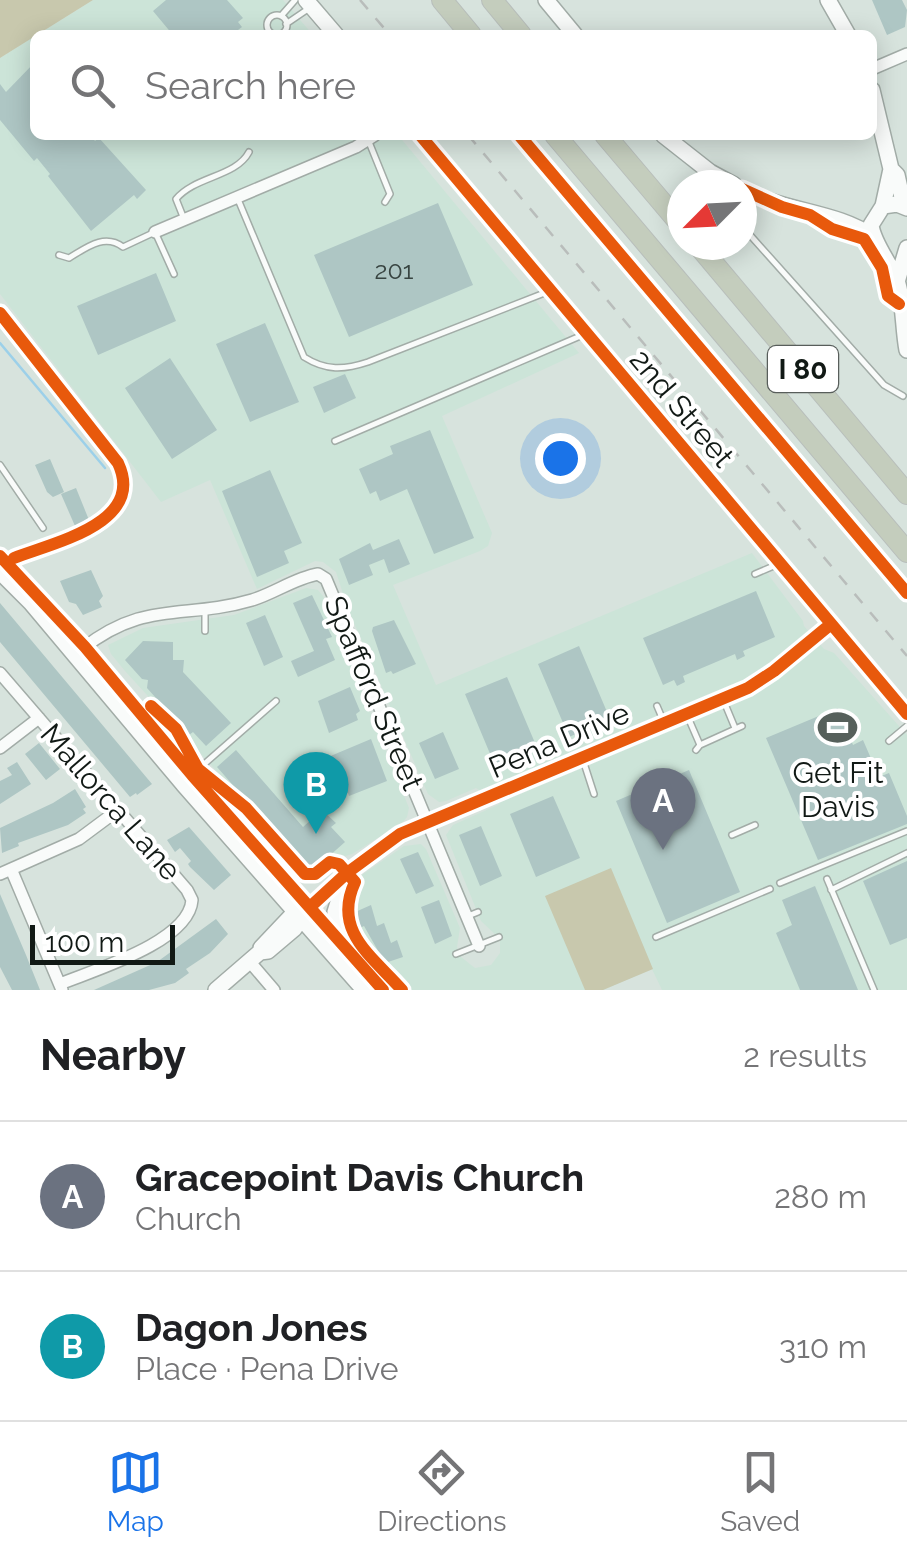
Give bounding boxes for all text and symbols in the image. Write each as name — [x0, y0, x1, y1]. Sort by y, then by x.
search box — [30, 30, 877, 140]
icon: search — [65, 58, 120, 113]
text: Search here — [145, 63, 356, 108]
north arrow — [667, 170, 757, 260]
house number: 201 — [374, 255, 414, 285]
street label: 2nd Street — [623, 342, 741, 474]
road number: I 80 — [768, 346, 838, 392]
your location — [535, 433, 586, 484]
street label: Spafford Street — [317, 591, 431, 795]
street label: Pena Drive — [484, 695, 634, 785]
sports icon: Get Fit Davis — [817, 707, 859, 749]
street label: Mallorca Lane — [33, 717, 189, 887]
pin: B — [284, 752, 348, 834]
place label: Get Fit Davis — [793, 755, 883, 824]
pin: A — [630, 768, 696, 850]
scale bar — [30, 920, 175, 964]
text: 100 m — [45, 926, 124, 959]
text: Nearby — [40, 1031, 186, 1080]
text: 2 results — [743, 1037, 867, 1074]
text: Gracepoint Davis Church — [135, 1155, 584, 1200]
text: A — [62, 1178, 83, 1215]
text: 280 m — [774, 1178, 867, 1215]
text: Church — [135, 1200, 242, 1237]
text: Dagon Jones — [135, 1305, 368, 1350]
text: B — [62, 1328, 83, 1365]
text: 310 m — [779, 1328, 867, 1365]
text: Place · Pena Drive — [135, 1350, 399, 1387]
tab: Map — [107, 1445, 164, 1538]
tab: Directions — [377, 1445, 507, 1538]
tab: Saved — [720, 1445, 800, 1538]

